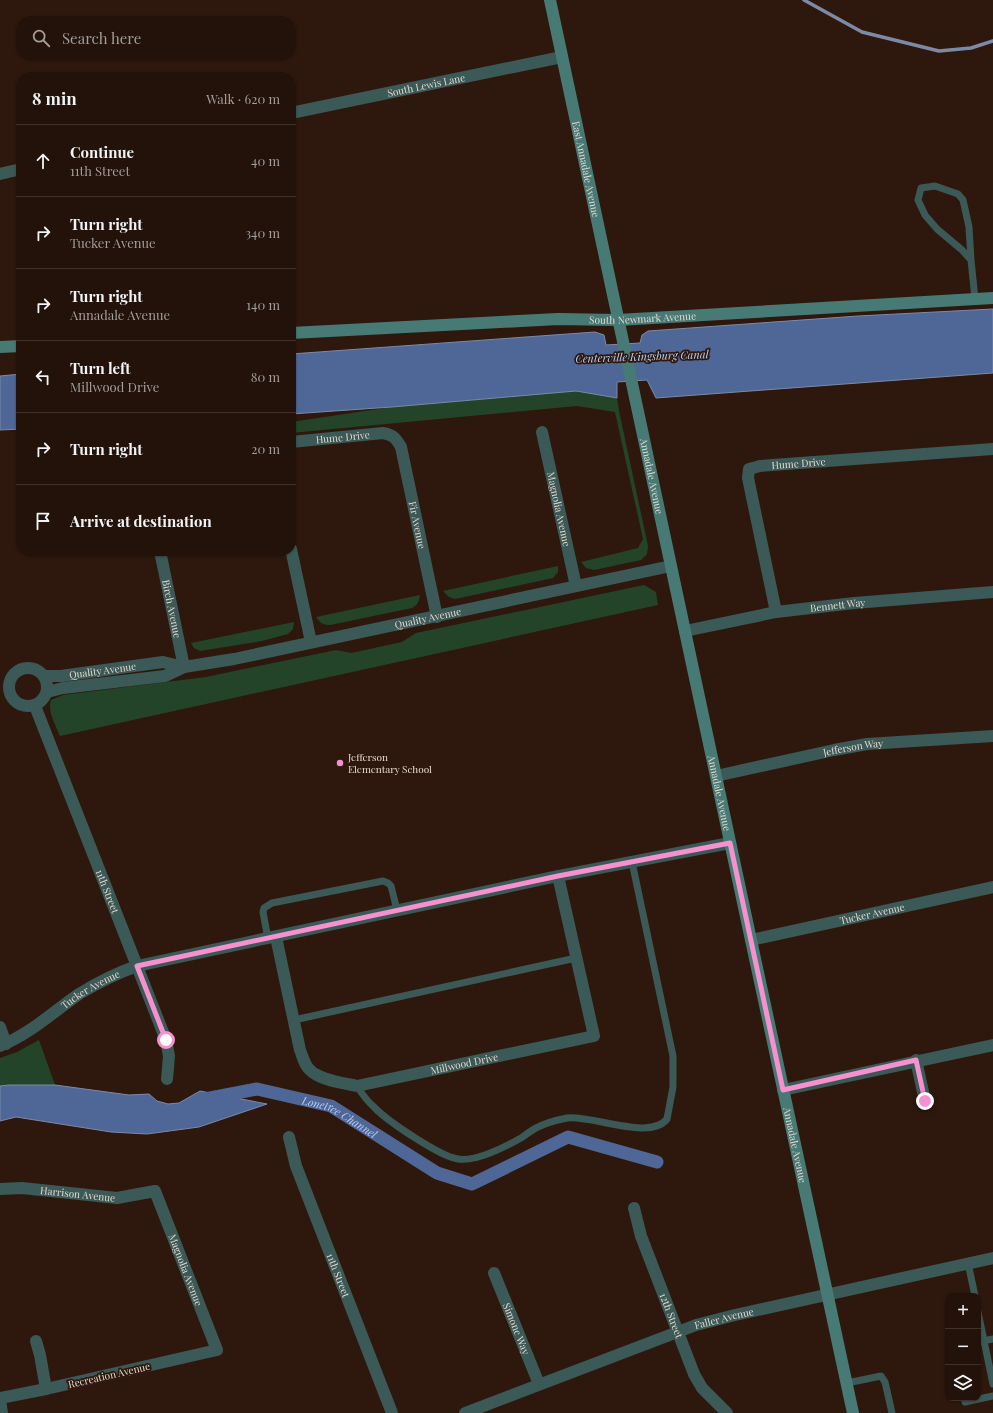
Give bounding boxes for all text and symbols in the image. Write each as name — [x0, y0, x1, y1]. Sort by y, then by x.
search box — [16, 16, 296, 60]
icon: search — [30, 27, 52, 49]
text: Search here — [62, 28, 141, 48]
street label: South Lewis Lane — [386, 70, 466, 100]
text: 8 min — [32, 87, 77, 109]
text: Walk · 620 m — [206, 90, 280, 107]
street label: East Annadale Avenue — [569, 120, 603, 219]
text: Continue — [70, 142, 134, 162]
icon: ahead — [32, 150, 54, 172]
text: 40 m — [251, 152, 280, 169]
text: 11th Street — [70, 162, 130, 179]
text: Turn right — [70, 214, 143, 234]
icon: right — [32, 222, 54, 244]
text: 340 m — [245, 224, 280, 241]
text: Tucker Avenue — [70, 234, 156, 251]
text: Turn right — [70, 286, 143, 306]
icon: right — [32, 294, 54, 316]
text: 140 m — [246, 296, 280, 313]
text: Annadale Avenue — [70, 306, 170, 323]
street label: South Newmark Avenue — [589, 308, 696, 327]
water label: Centerville Kingsburg Canal — [575, 346, 710, 366]
text: Turn left — [70, 358, 131, 378]
icon: left — [32, 366, 54, 388]
text: 80 m — [251, 368, 280, 385]
text: Millwood Drive — [70, 378, 159, 395]
street label: Hume Drive — [315, 427, 370, 447]
street label: Annadale Avenue — [637, 436, 667, 515]
icon: right — [32, 438, 54, 460]
text: Turn right — [70, 439, 143, 459]
text: 20 m — [251, 440, 280, 457]
street label: Hume Drive — [771, 454, 826, 472]
street label: Magnolia Avenue — [544, 470, 574, 548]
street label: Fir Avenue — [406, 500, 429, 550]
icon: arrive — [32, 510, 54, 532]
text: Arrive at destination — [70, 511, 212, 531]
street label: Birch Avenue — [159, 578, 185, 639]
street label: Bennett Way — [809, 595, 866, 615]
street label: Quality Avenue — [393, 604, 462, 632]
street label: Quality Avenue — [68, 659, 137, 682]
street label: Jefferson Way — [821, 736, 883, 759]
place label: Jefferson Elementary School — [347, 750, 432, 776]
street label: Annadale Avenue — [704, 753, 734, 832]
marker: Jefferson Elementary School — [335, 758, 345, 768]
street label: 11th Street — [93, 867, 123, 916]
street label: Tucker Avenue — [838, 900, 906, 927]
street label: Tucker Avenue — [58, 967, 122, 1012]
route start — [157, 1031, 175, 1049]
street label: Millwood Drive — [429, 1049, 499, 1077]
water label: Lonetree Channel — [300, 1092, 381, 1141]
route end — [916, 1092, 934, 1110]
street label: Annadale Avenue — [780, 1105, 810, 1184]
street label: Harrison Avenue — [39, 1183, 116, 1205]
street label: Magnolia Avenue — [165, 1232, 206, 1308]
street label: 11th Street — [324, 1251, 354, 1300]
street label: 12th Street — [657, 1291, 687, 1340]
map controls — [945, 1293, 981, 1401]
button: + — [945, 1293, 981, 1329]
street label: Simone Way — [500, 1301, 533, 1356]
street label: Faller Avenue — [693, 1304, 755, 1332]
button: − — [945, 1329, 981, 1365]
street label: Recreation Avenue — [67, 1359, 151, 1391]
button: layers — [945, 1365, 981, 1401]

